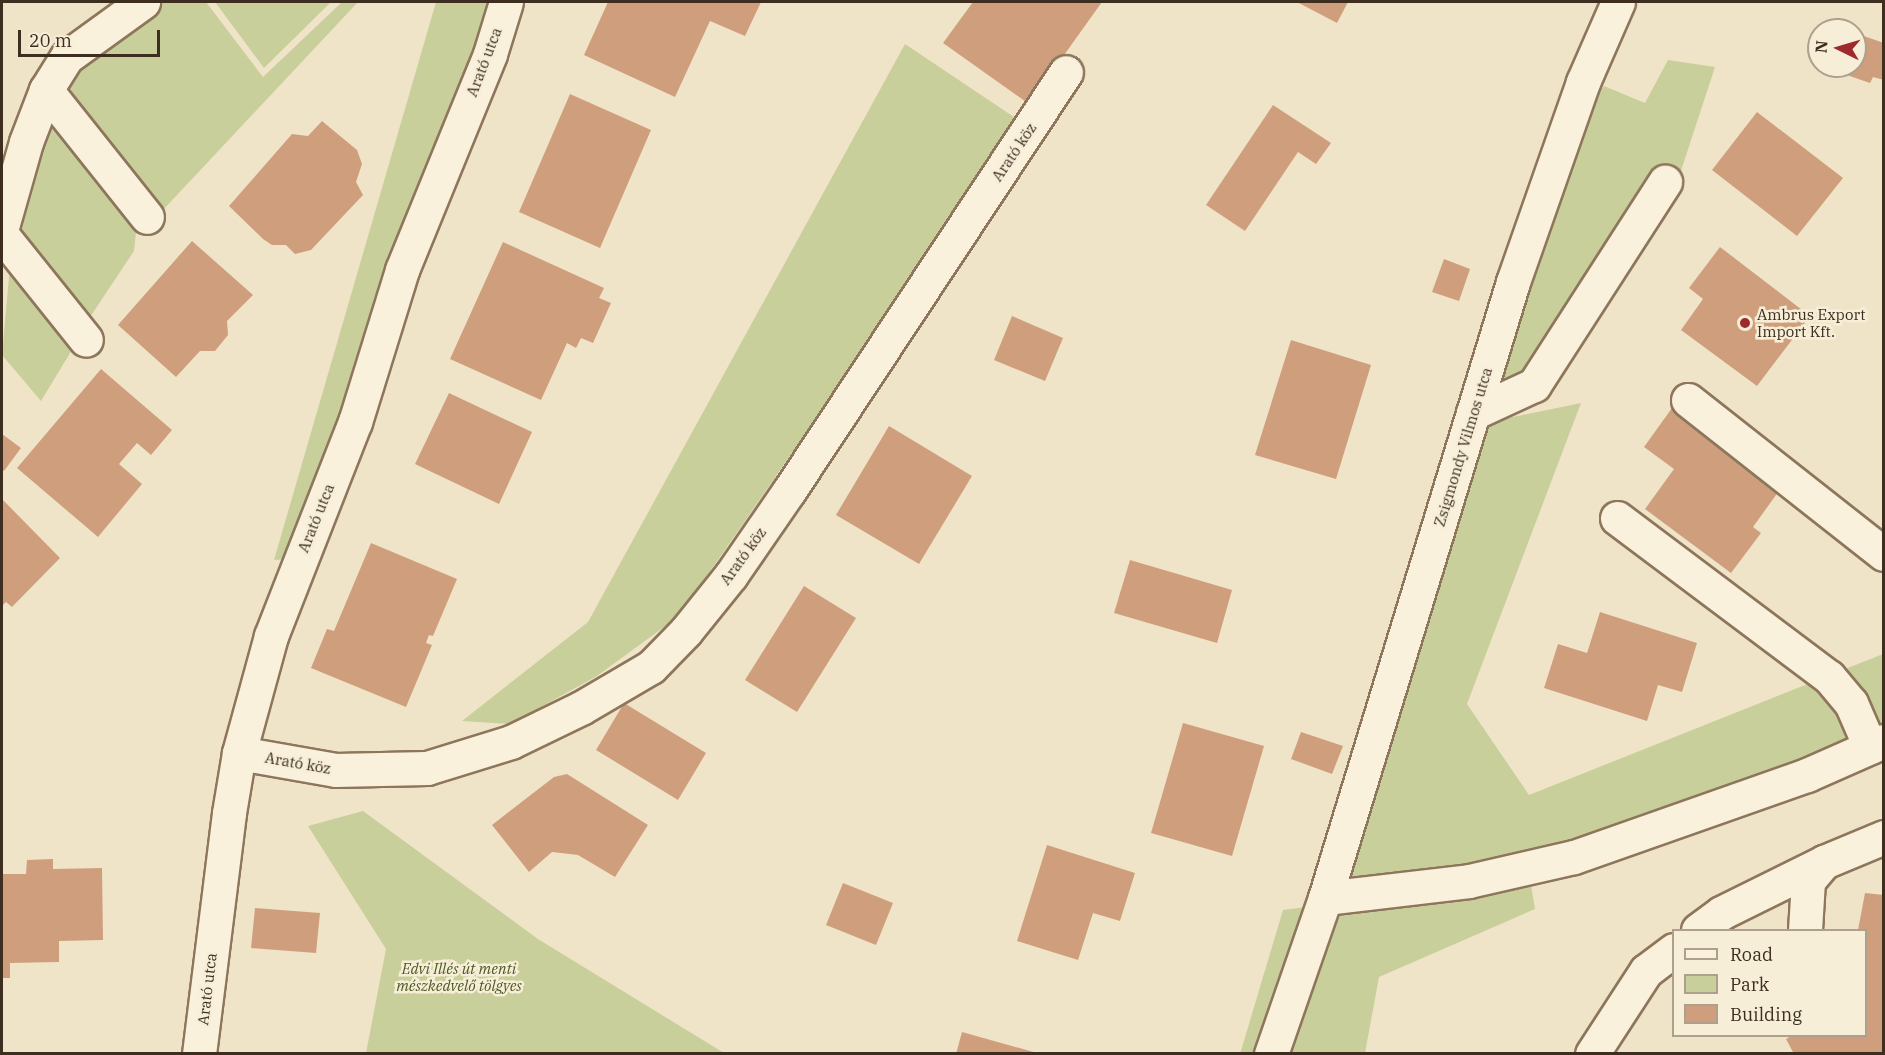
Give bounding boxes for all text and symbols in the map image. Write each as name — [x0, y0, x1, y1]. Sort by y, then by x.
scale bar — [21, 18, 164, 56]
north arrow — [1807, 18, 1867, 78]
street label: Arató utca — [463, 25, 505, 99]
text: 20 m — [29, 29, 72, 52]
text: N — [1811, 39, 1832, 54]
street label: Arató köz — [988, 119, 1040, 185]
place label: Ambrus Export Import Kft. — [1757, 305, 1866, 340]
marker: Ambrus Export Import Kft. — [1738, 316, 1752, 330]
street label: Zsigmondy Vilmos utca — [1430, 365, 1496, 529]
street label: Arató utca — [294, 481, 338, 555]
street label: Arató köz — [716, 524, 770, 588]
street label: Arató köz — [264, 748, 332, 778]
legend — [1672, 929, 1867, 1037]
text: Road — [1730, 943, 1773, 966]
street label: Arató utca — [194, 952, 220, 1026]
park label: Edvi Illés út menti mészkedvelő tölgyes — [396, 959, 522, 994]
text: Park — [1730, 973, 1769, 996]
text: Building — [1730, 1003, 1802, 1026]

